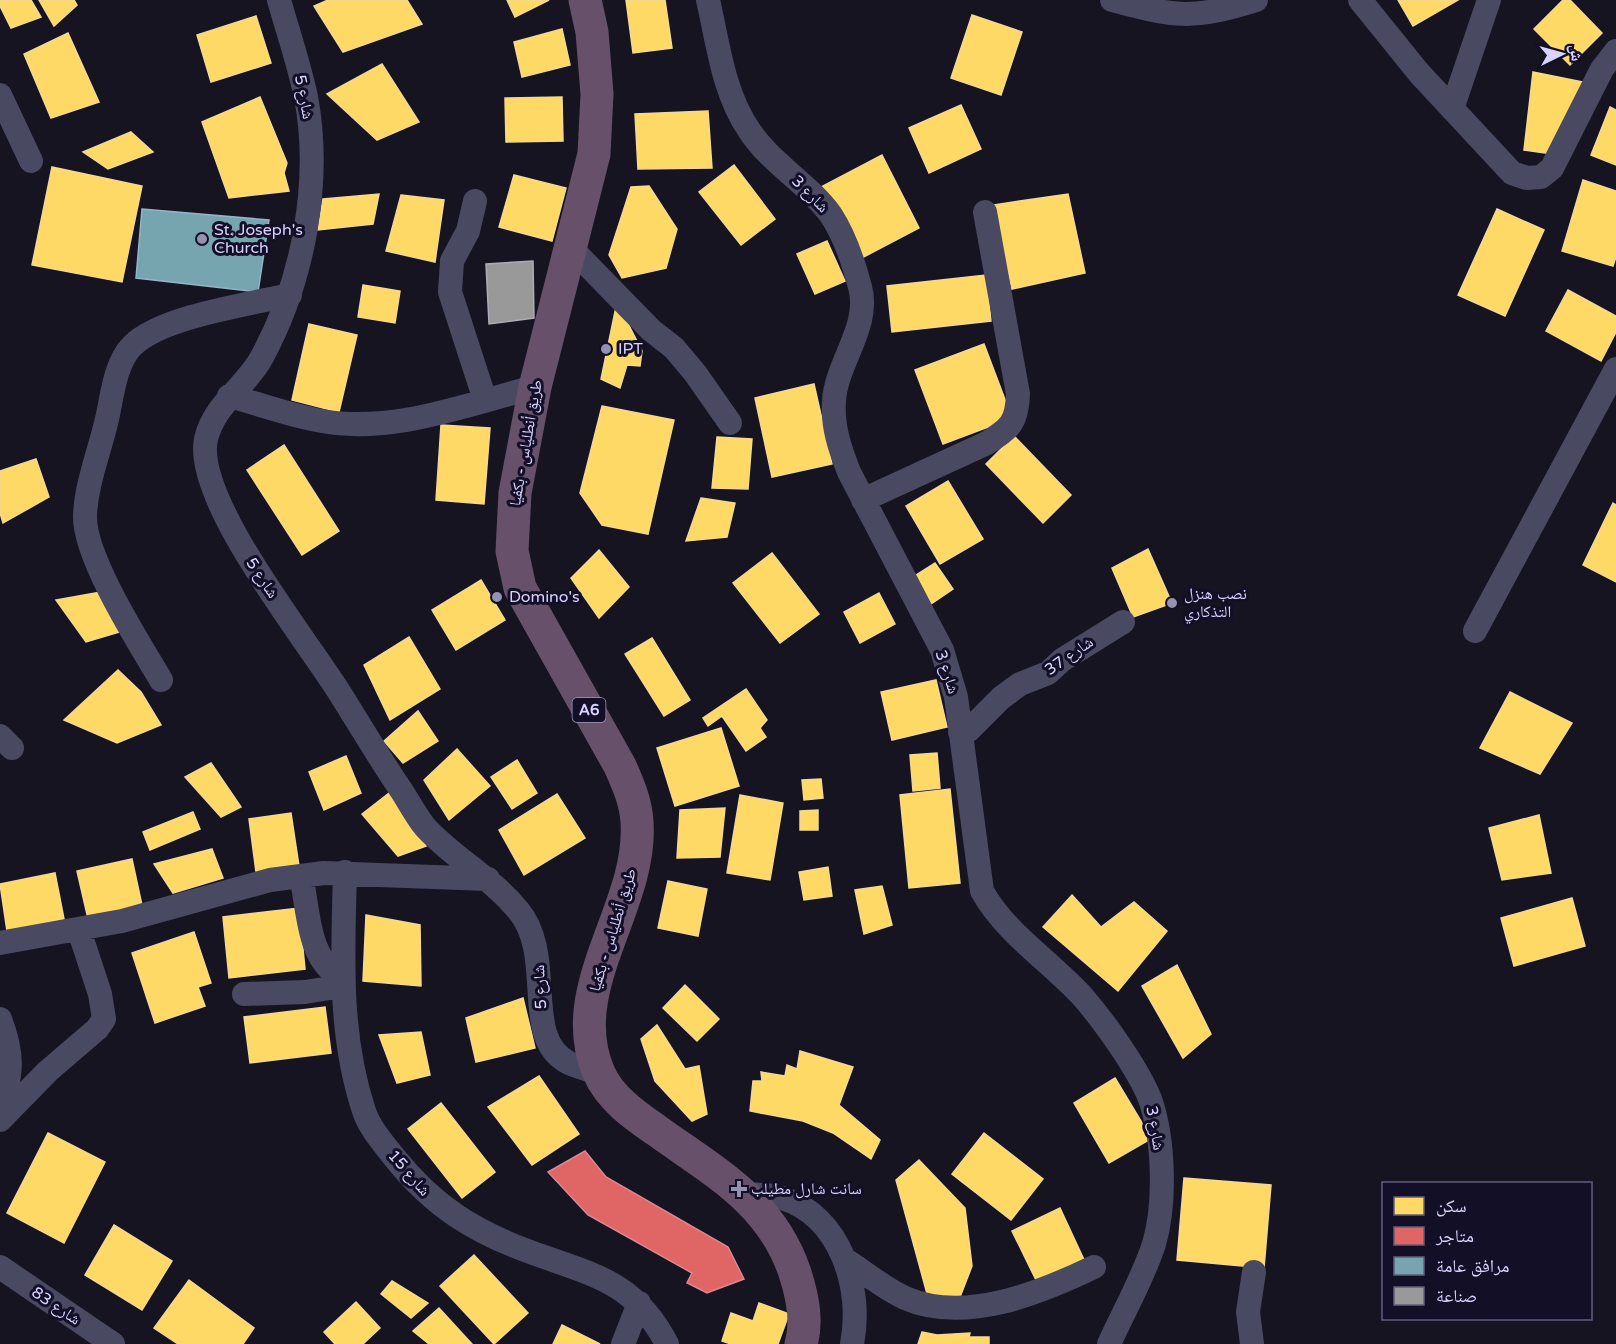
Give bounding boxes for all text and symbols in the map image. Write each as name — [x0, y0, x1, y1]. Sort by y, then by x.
north arrow — [1532, 24, 1592, 84]
text: ش — [1565, 43, 1587, 62]
street label: شارع 5 — [290, 73, 318, 121]
street label: شارع 3 — [787, 171, 833, 217]
place label: St. Joseph's Church — [214, 220, 303, 258]
marker: St. Joseph's Church — [195, 232, 209, 246]
place label: IPT — [618, 339, 643, 359]
marker: IPT — [599, 342, 613, 356]
street label: طريق أنطلياس - بكفيا — [505, 378, 547, 508]
street label: شارع 5 — [241, 554, 283, 602]
place label: نصب هنزل التذكاري — [1184, 584, 1247, 624]
place label: Domino's — [509, 587, 580, 607]
marker: Domino's — [490, 590, 504, 604]
marker: نصب هنزل التذكاري — [1165, 596, 1179, 610]
street label: شارع 37 — [1041, 632, 1097, 680]
street label: شارع 3 — [931, 648, 963, 696]
road number: A6 — [572, 698, 606, 722]
street label: طريق أنطلياس - بكفيا — [585, 866, 641, 994]
street label: شارع 5 — [529, 964, 551, 1010]
street label: شارع 3 — [1141, 1104, 1169, 1152]
street label: شارع 15 — [384, 1146, 434, 1200]
place label: سانت شارل مطيلب — [751, 1179, 862, 1199]
marker: سانت شارل مطيلب — [732, 1182, 746, 1196]
legend — [1382, 1182, 1592, 1320]
text: سكن — [1436, 1195, 1467, 1217]
text: متاجر — [1435, 1225, 1474, 1247]
text: مرافق عامة — [1436, 1255, 1510, 1277]
street label: شارع 83 — [28, 1282, 84, 1330]
text: صناعة — [1436, 1285, 1477, 1307]

